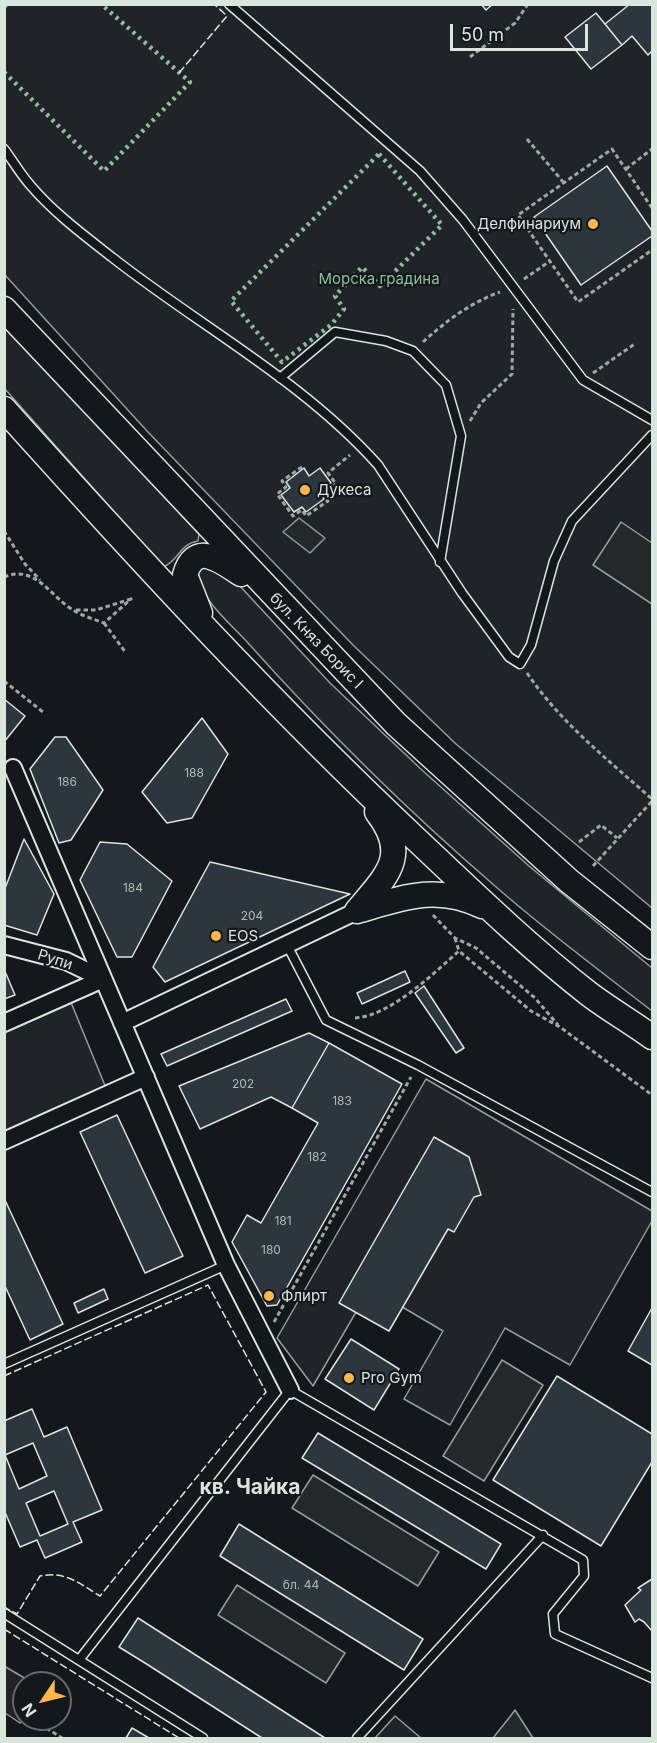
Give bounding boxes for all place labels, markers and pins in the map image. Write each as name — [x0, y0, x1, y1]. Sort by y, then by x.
place label: Делфинариум — [477, 215, 581, 233]
marker: Делфинариум — [586, 217, 600, 231]
place label: Дукеса — [317, 481, 371, 499]
marker: Дукеса — [298, 483, 312, 497]
place label: EOS — [228, 927, 258, 945]
marker: EOS — [209, 929, 223, 943]
place label: Флирт — [281, 1287, 327, 1305]
marker: Флирт — [262, 1289, 276, 1303]
place label: Pro Gym — [361, 1369, 422, 1387]
marker: Pro Gym — [342, 1371, 356, 1385]

